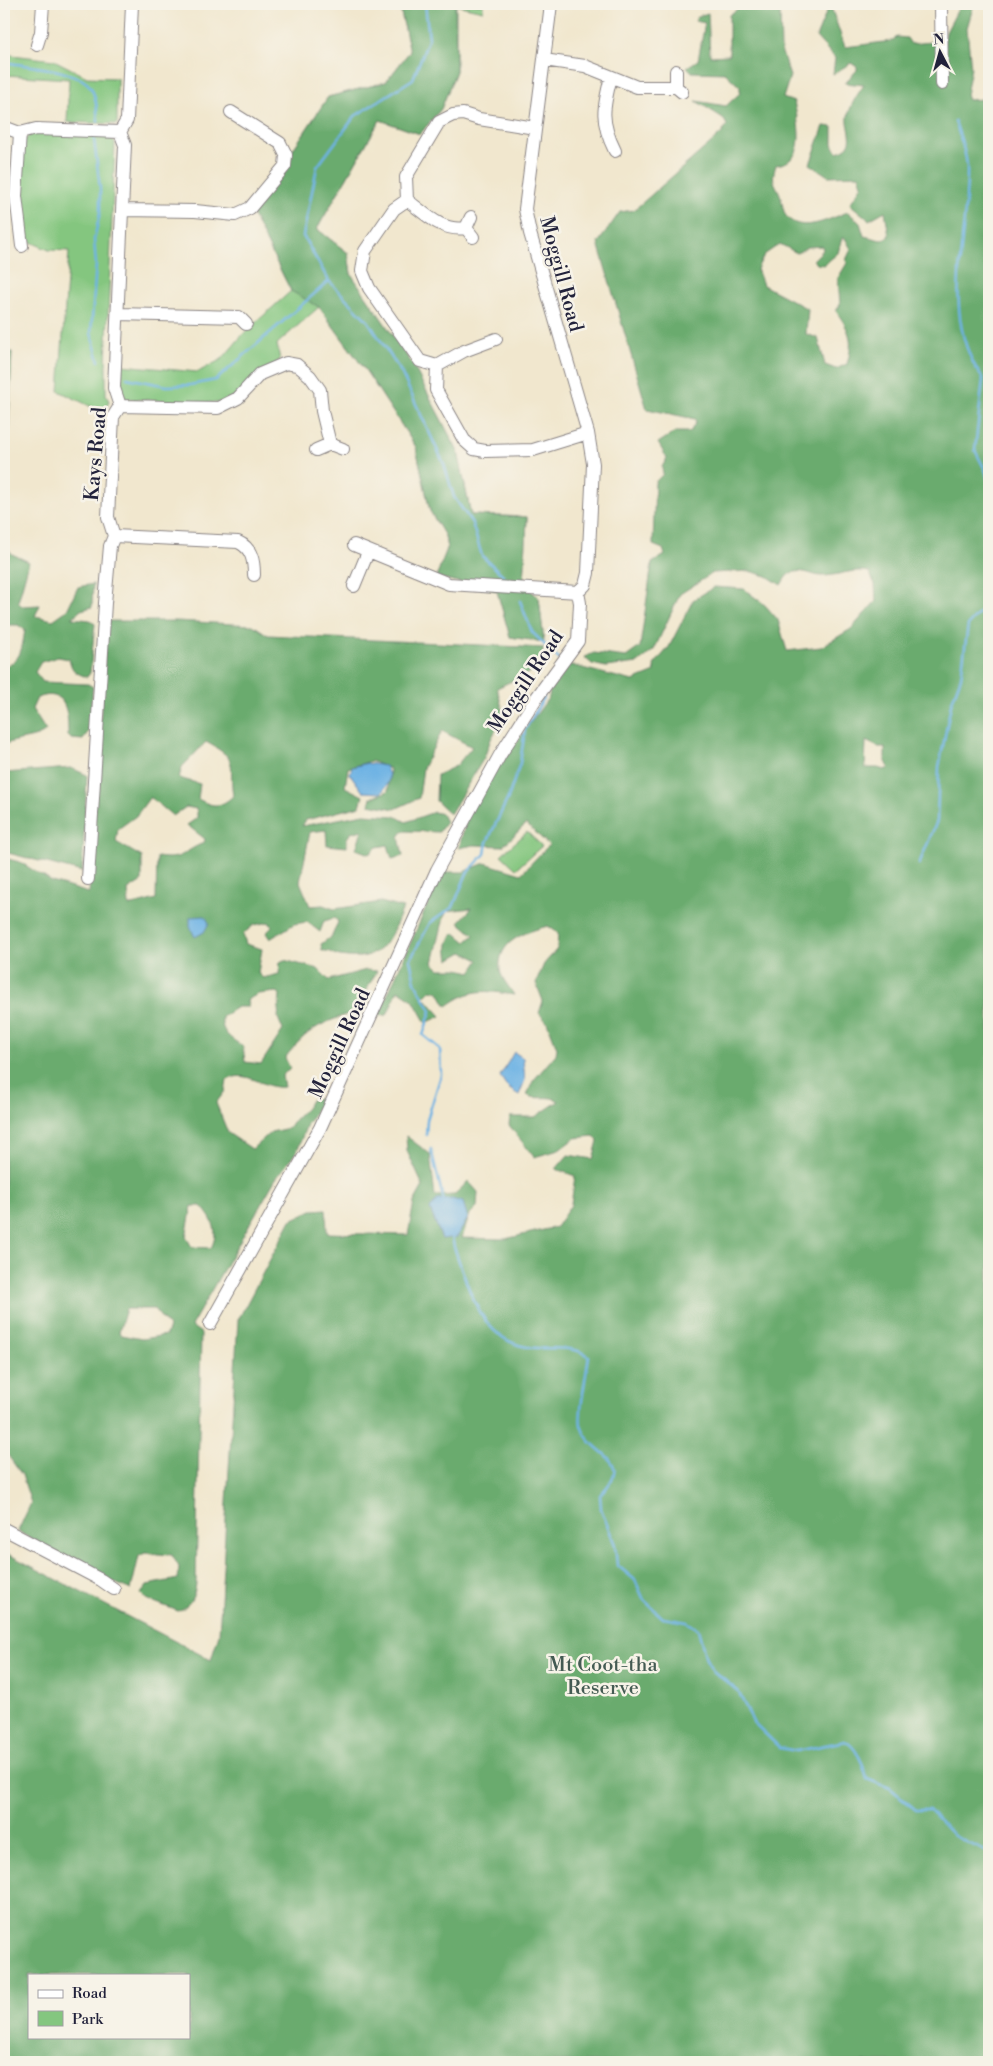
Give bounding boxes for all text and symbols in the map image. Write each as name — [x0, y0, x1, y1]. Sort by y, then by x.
north arrow — [916, 28, 966, 78]
text: N — [932, 31, 945, 50]
street label: Moggill Road — [533, 214, 588, 336]
street label: Kays Road — [80, 405, 113, 502]
street label: Moggill Road — [483, 625, 570, 738]
street label: Moggill Road — [304, 984, 377, 1103]
park label: Mt Coot-tha Reserve — [548, 1653, 659, 1701]
legend — [28, 1974, 190, 2038]
text: Road — [72, 1984, 107, 2003]
text: Park — [72, 2010, 104, 2029]

